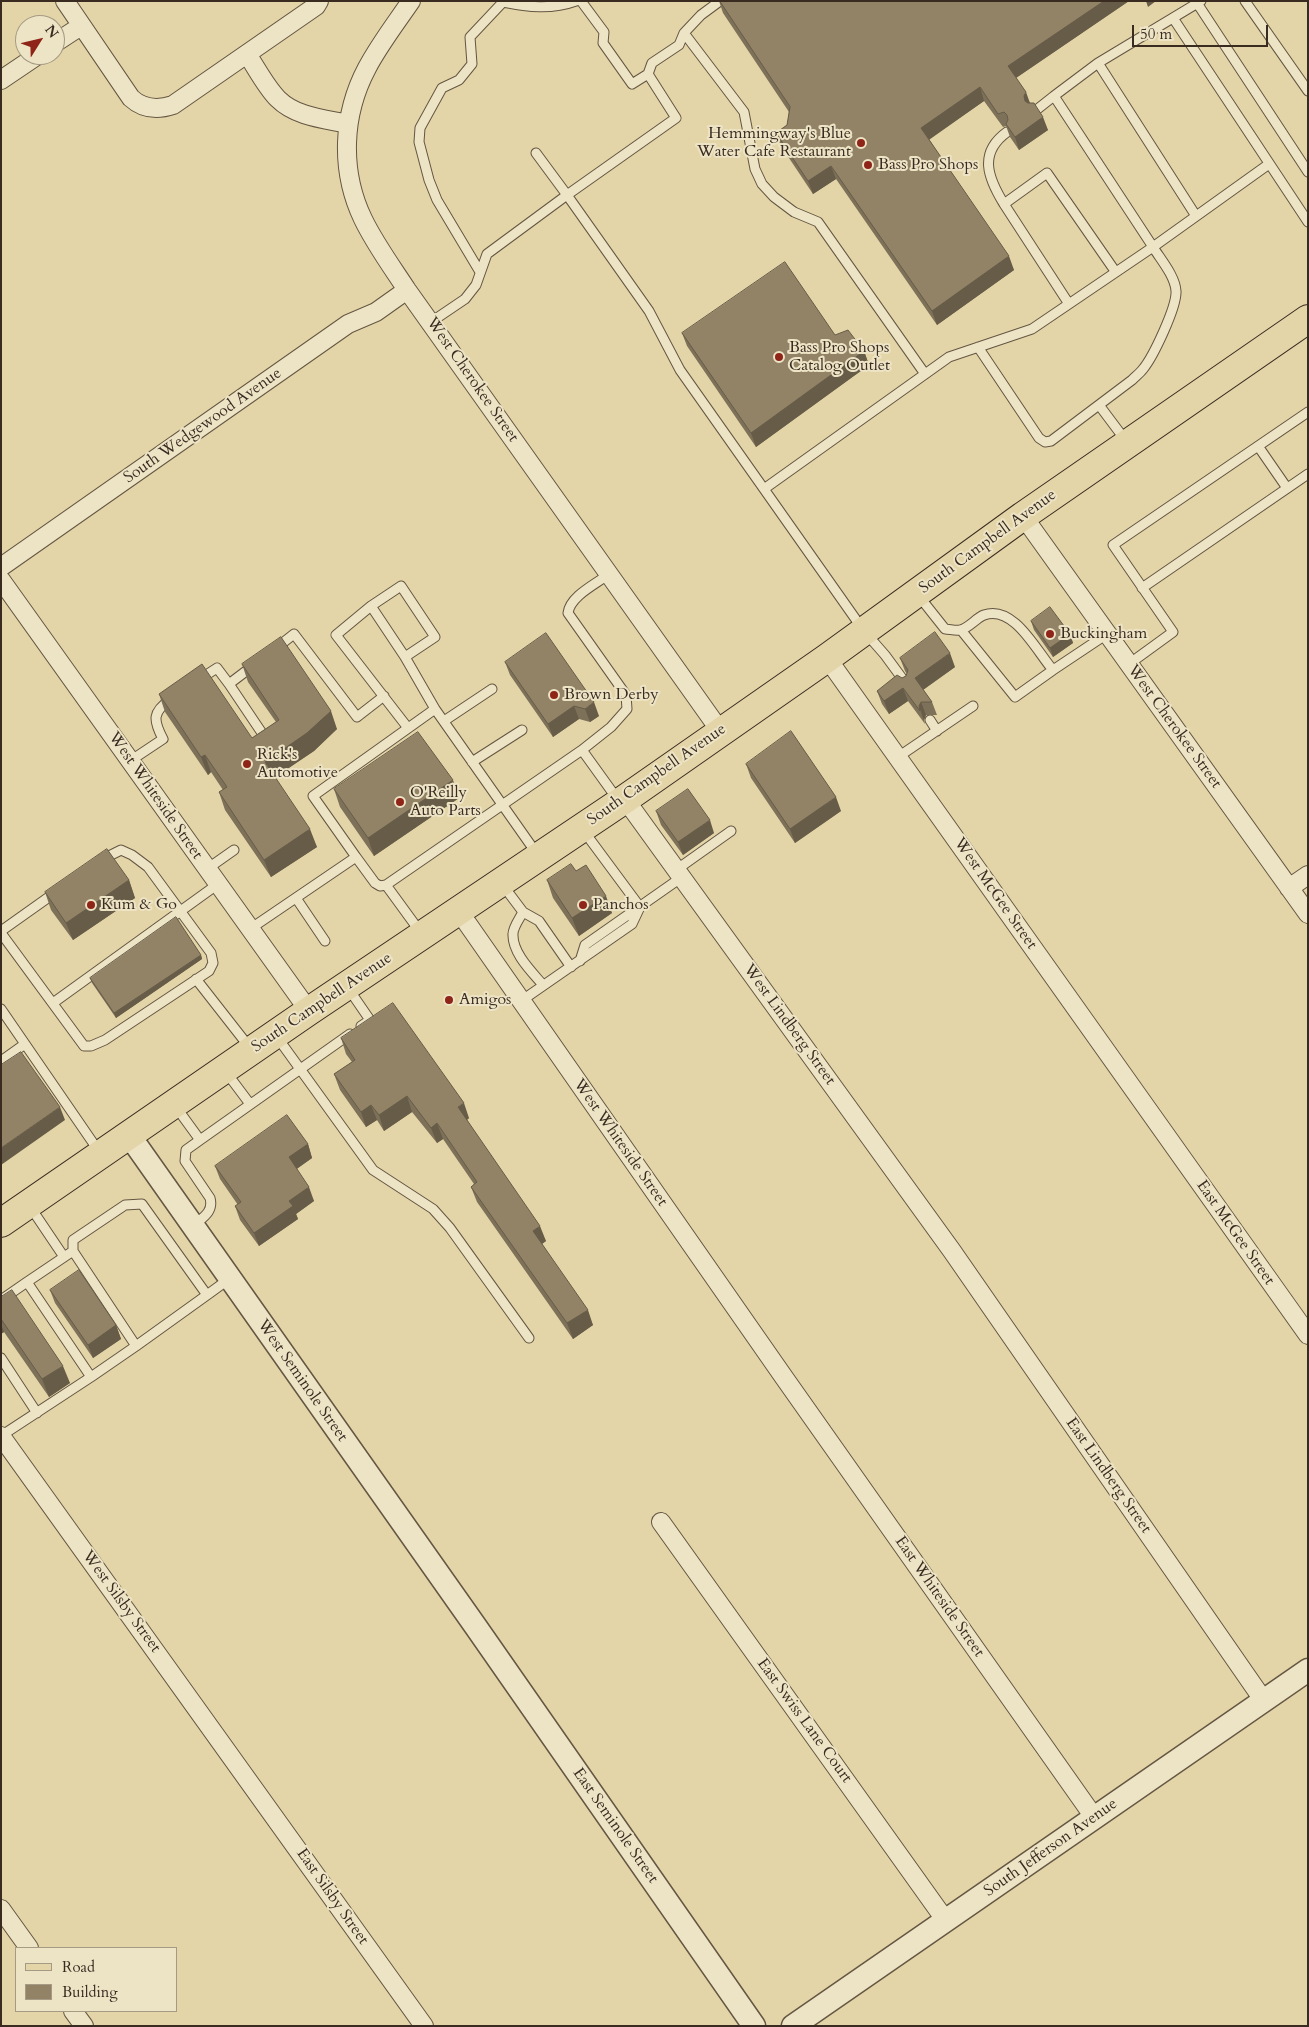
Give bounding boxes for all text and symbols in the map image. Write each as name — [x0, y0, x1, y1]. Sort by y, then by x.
north arrow — [15, 15, 65, 65]
scale bar — [1134, 15, 1270, 47]
text: N — [40, 21, 63, 42]
text: 50 m — [1140, 24, 1172, 44]
place label: Hemmingway's Blue Water Cafe Restaurant — [697, 124, 851, 162]
marker: Hemmingway's Blue Water Cafe Restaurant — [855, 137, 867, 149]
place label: Bass Pro Shops — [878, 155, 978, 175]
marker: Bass Pro Shops — [862, 159, 874, 171]
street label: West Cherokee Street — [422, 314, 522, 446]
place label: Bass Pro Shops Catalog Outlet — [789, 338, 890, 376]
marker: Bass Pro Shops Catalog Outlet — [773, 351, 785, 363]
street label: South Wedgewood Avenue — [120, 364, 286, 488]
street label: South Campbell Avenue — [916, 486, 1060, 598]
place label: Buckingham — [1060, 624, 1147, 644]
marker: Buckingham — [1044, 628, 1056, 640]
street label: West Cherokee Street — [1123, 661, 1225, 793]
place label: Brown Derby — [564, 685, 659, 705]
marker: Brown Derby — [548, 689, 560, 701]
street label: South Campbell Avenue — [584, 720, 730, 830]
street label: West Whiteside Street — [104, 729, 206, 863]
place label: Rick's Automotive — [257, 745, 338, 783]
marker: Rick's Automotive — [241, 758, 253, 770]
place label: O'Reilly Auto Parts — [410, 783, 481, 821]
marker: O'Reilly Auto Parts — [394, 796, 406, 808]
street label: West McGee Street — [949, 834, 1041, 954]
place label: Kum & Go — [101, 895, 177, 915]
place label: Panchos — [593, 895, 649, 915]
marker: Kum & Go — [85, 899, 97, 911]
marker: Panchos — [577, 899, 589, 911]
street label: South Campbell Avenue — [248, 949, 396, 1057]
street label: West Lindberg Street — [739, 961, 839, 1089]
place label: Amigos — [459, 990, 511, 1010]
marker: Amigos — [443, 994, 455, 1006]
street label: West Whiteside Street — [569, 1076, 671, 1210]
street label: East McGee Street — [1192, 1177, 1278, 1289]
street label: West Seminole Street — [253, 1316, 351, 1446]
street label: East Lindberg Street — [1061, 1414, 1155, 1538]
street label: East Whiteside Street — [890, 1533, 988, 1661]
street label: West Silsby Street — [78, 1547, 164, 1657]
street label: East Swiss Lane Court — [752, 1655, 856, 1787]
street label: East Seminole Street — [568, 1765, 662, 1887]
street label: South Jefferson Avenue — [981, 1795, 1121, 1901]
street label: East Silsby Street — [292, 1845, 372, 1949]
legend — [15, 1947, 178, 2012]
text: Road — [62, 1957, 95, 1977]
text: Building — [62, 1982, 118, 2002]

